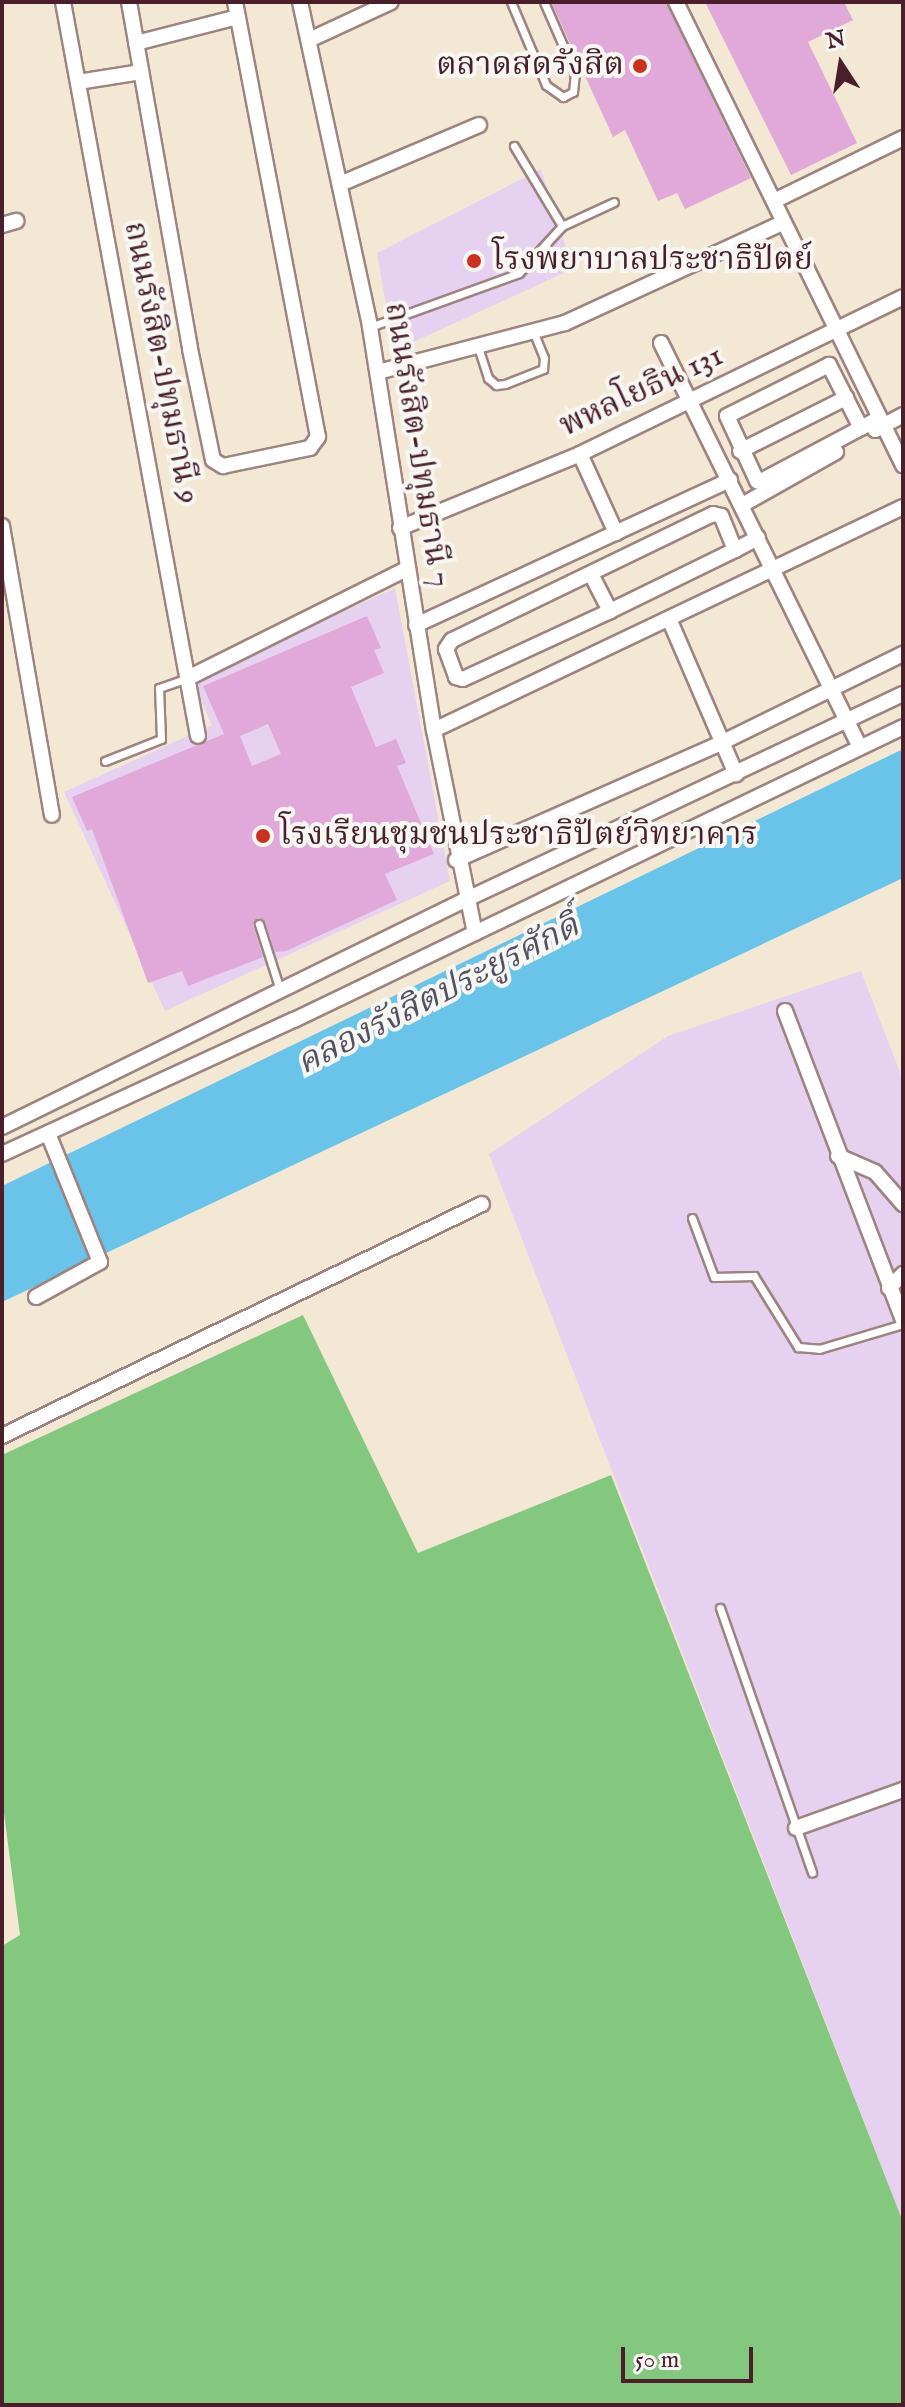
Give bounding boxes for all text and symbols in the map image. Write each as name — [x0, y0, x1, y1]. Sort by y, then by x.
north arrow — [801, 24, 881, 104]
text: N — [824, 25, 848, 56]
place label: ตลาดสดรังสิต — [436, 47, 624, 85]
marker: ตลาดสดรังสิต — [631, 57, 649, 75]
street label: ถนนรังสิต-ปทุมธานี 9 — [114, 219, 206, 507]
place label: โรงพยาบาลประชาธิปัตย์ — [492, 242, 813, 280]
marker: โรงพยาบาลประชาธิปัตย์ — [463, 250, 485, 272]
street label: ถนนรังสิต-ปทุมธานี 7 — [375, 300, 457, 590]
street label: พหลโยธิน 131 — [554, 337, 730, 447]
place label: โรงเรียนชุมชนประชาธิปัตย์วิทยาคาร — [279, 817, 757, 855]
marker: โรงเรียนชุมชนประชาธิปัตย์วิทยาคาร — [254, 827, 272, 845]
water label: คลองรังสิตประยูรศักดิ์ — [290, 906, 586, 1084]
scale bar — [625, 2331, 757, 2381]
text: 50 m — [635, 2345, 679, 2376]

